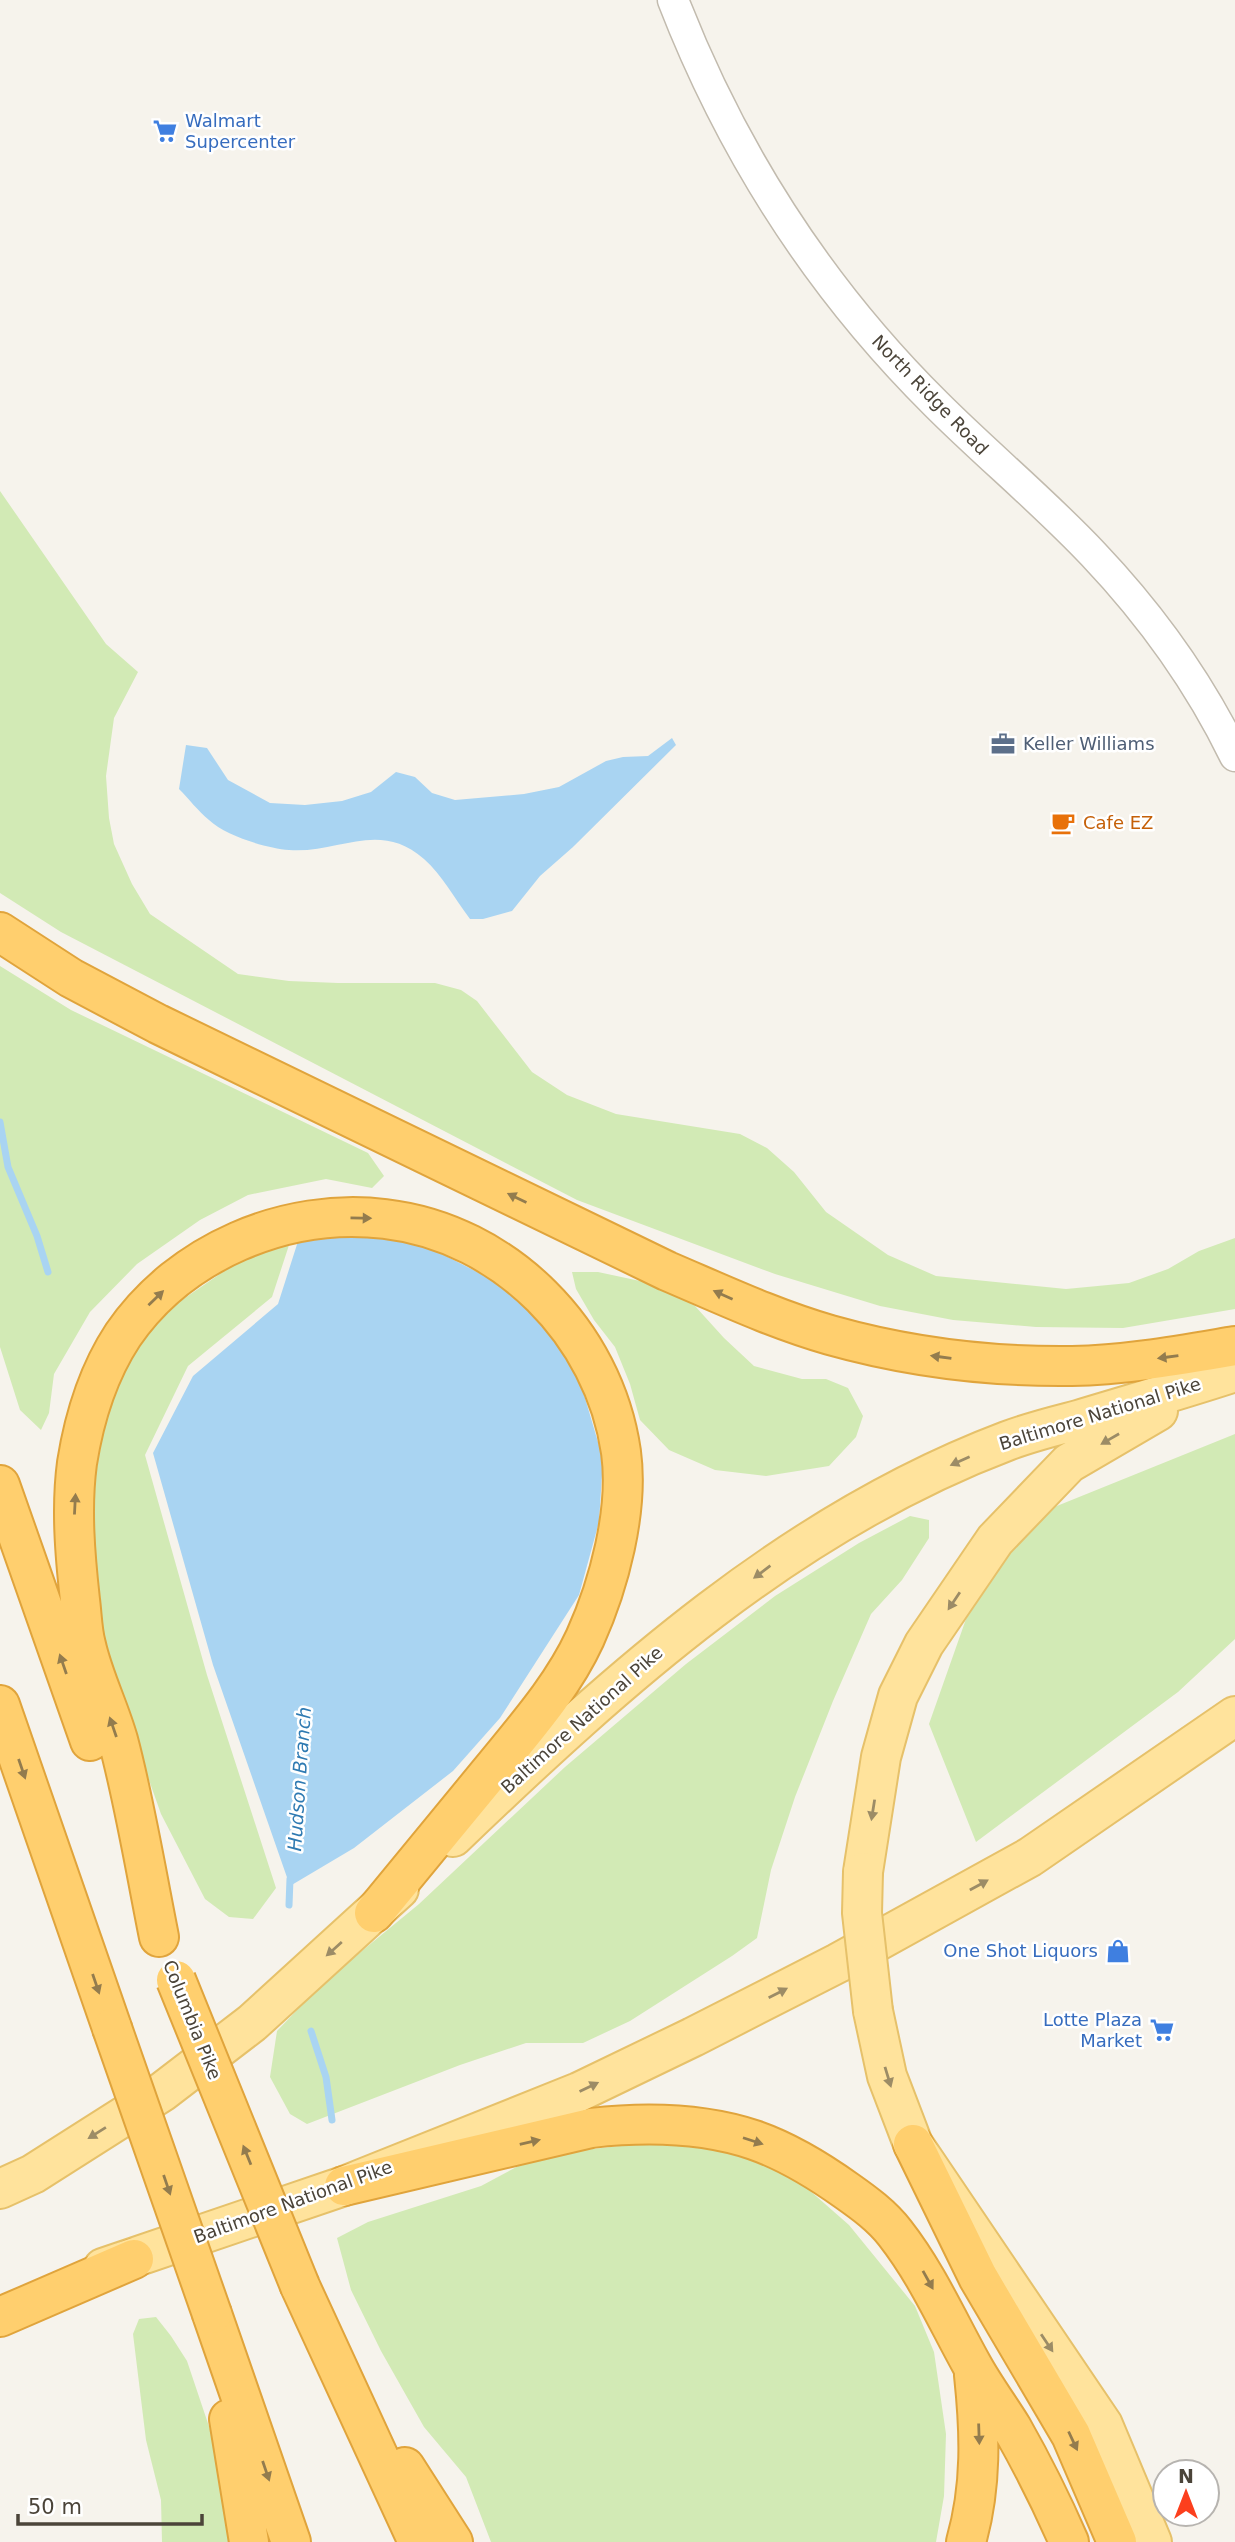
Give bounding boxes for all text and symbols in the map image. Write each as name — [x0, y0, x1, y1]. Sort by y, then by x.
place label: Walmart Supercenter — [185, 110, 296, 152]
supermarket icon: Walmart Supercenter — [151, 117, 179, 145]
street label: North Ridge Road — [868, 330, 993, 459]
office icon: Keller Williams — [989, 730, 1017, 758]
place label: Keller Williams — [1023, 733, 1155, 754]
cafe icon: Cafe EZ — [1049, 809, 1077, 837]
place label: Cafe EZ — [1083, 812, 1153, 833]
one-way arrow — [507, 1192, 527, 1204]
one-way arrow — [351, 1212, 373, 1224]
one-way arrow — [713, 1289, 733, 1301]
one-way arrow — [147, 1291, 164, 1307]
one-way arrow — [930, 1351, 952, 1362]
one-way arrow — [1157, 1352, 1179, 1363]
street label: Baltimore National Pike — [996, 1373, 1203, 1454]
one-way arrow — [1100, 1433, 1119, 1445]
one-way arrow — [950, 1455, 970, 1467]
one-way arrow — [69, 1493, 80, 1515]
one-way arrow — [753, 1565, 771, 1579]
one-way arrow — [947, 1592, 961, 1610]
street label: Baltimore National Pike — [497, 1642, 667, 1798]
one-way arrow — [57, 1654, 68, 1675]
water label: Hudson Branch — [283, 1706, 315, 1852]
one-way arrow — [107, 1716, 118, 1737]
one-way arrow — [17, 1759, 28, 1780]
one-way arrow — [867, 1799, 878, 1821]
one-way arrow — [969, 1879, 988, 1891]
shop icon: One Shot Liquors — [1104, 1937, 1132, 1965]
place label: One Shot Liquors — [943, 1940, 1098, 1961]
one-way arrow — [325, 1941, 343, 1957]
street label: Columbia Pike — [159, 1957, 226, 2083]
one-way arrow — [91, 1974, 102, 1995]
one-way arrow — [768, 1988, 788, 1999]
place label: Lotte Plaza Market — [1043, 2009, 1142, 2051]
supermarket icon: Lotte Plaza Market — [1148, 2016, 1176, 2044]
one-way arrow — [884, 2067, 894, 2088]
one-way arrow — [579, 2081, 599, 2093]
one-way arrow — [87, 2127, 107, 2140]
one-way arrow — [743, 2136, 764, 2147]
one-way arrow — [519, 2137, 541, 2148]
one-way arrow — [241, 2145, 252, 2166]
street label: Baltimore National Pike — [191, 2156, 395, 2247]
one-way arrow — [162, 2175, 173, 2196]
one-way arrow — [921, 2270, 933, 2290]
one-way arrow — [1040, 2333, 1053, 2352]
one-way arrow — [973, 2423, 984, 2445]
one-way arrow — [1068, 2431, 1079, 2451]
north arrow — [1151, 2458, 1221, 2528]
one-way arrow — [261, 2460, 272, 2481]
text: N — [1178, 2465, 1194, 2487]
scale bar — [18, 2482, 201, 2526]
text: 50 m — [28, 2495, 82, 2519]

